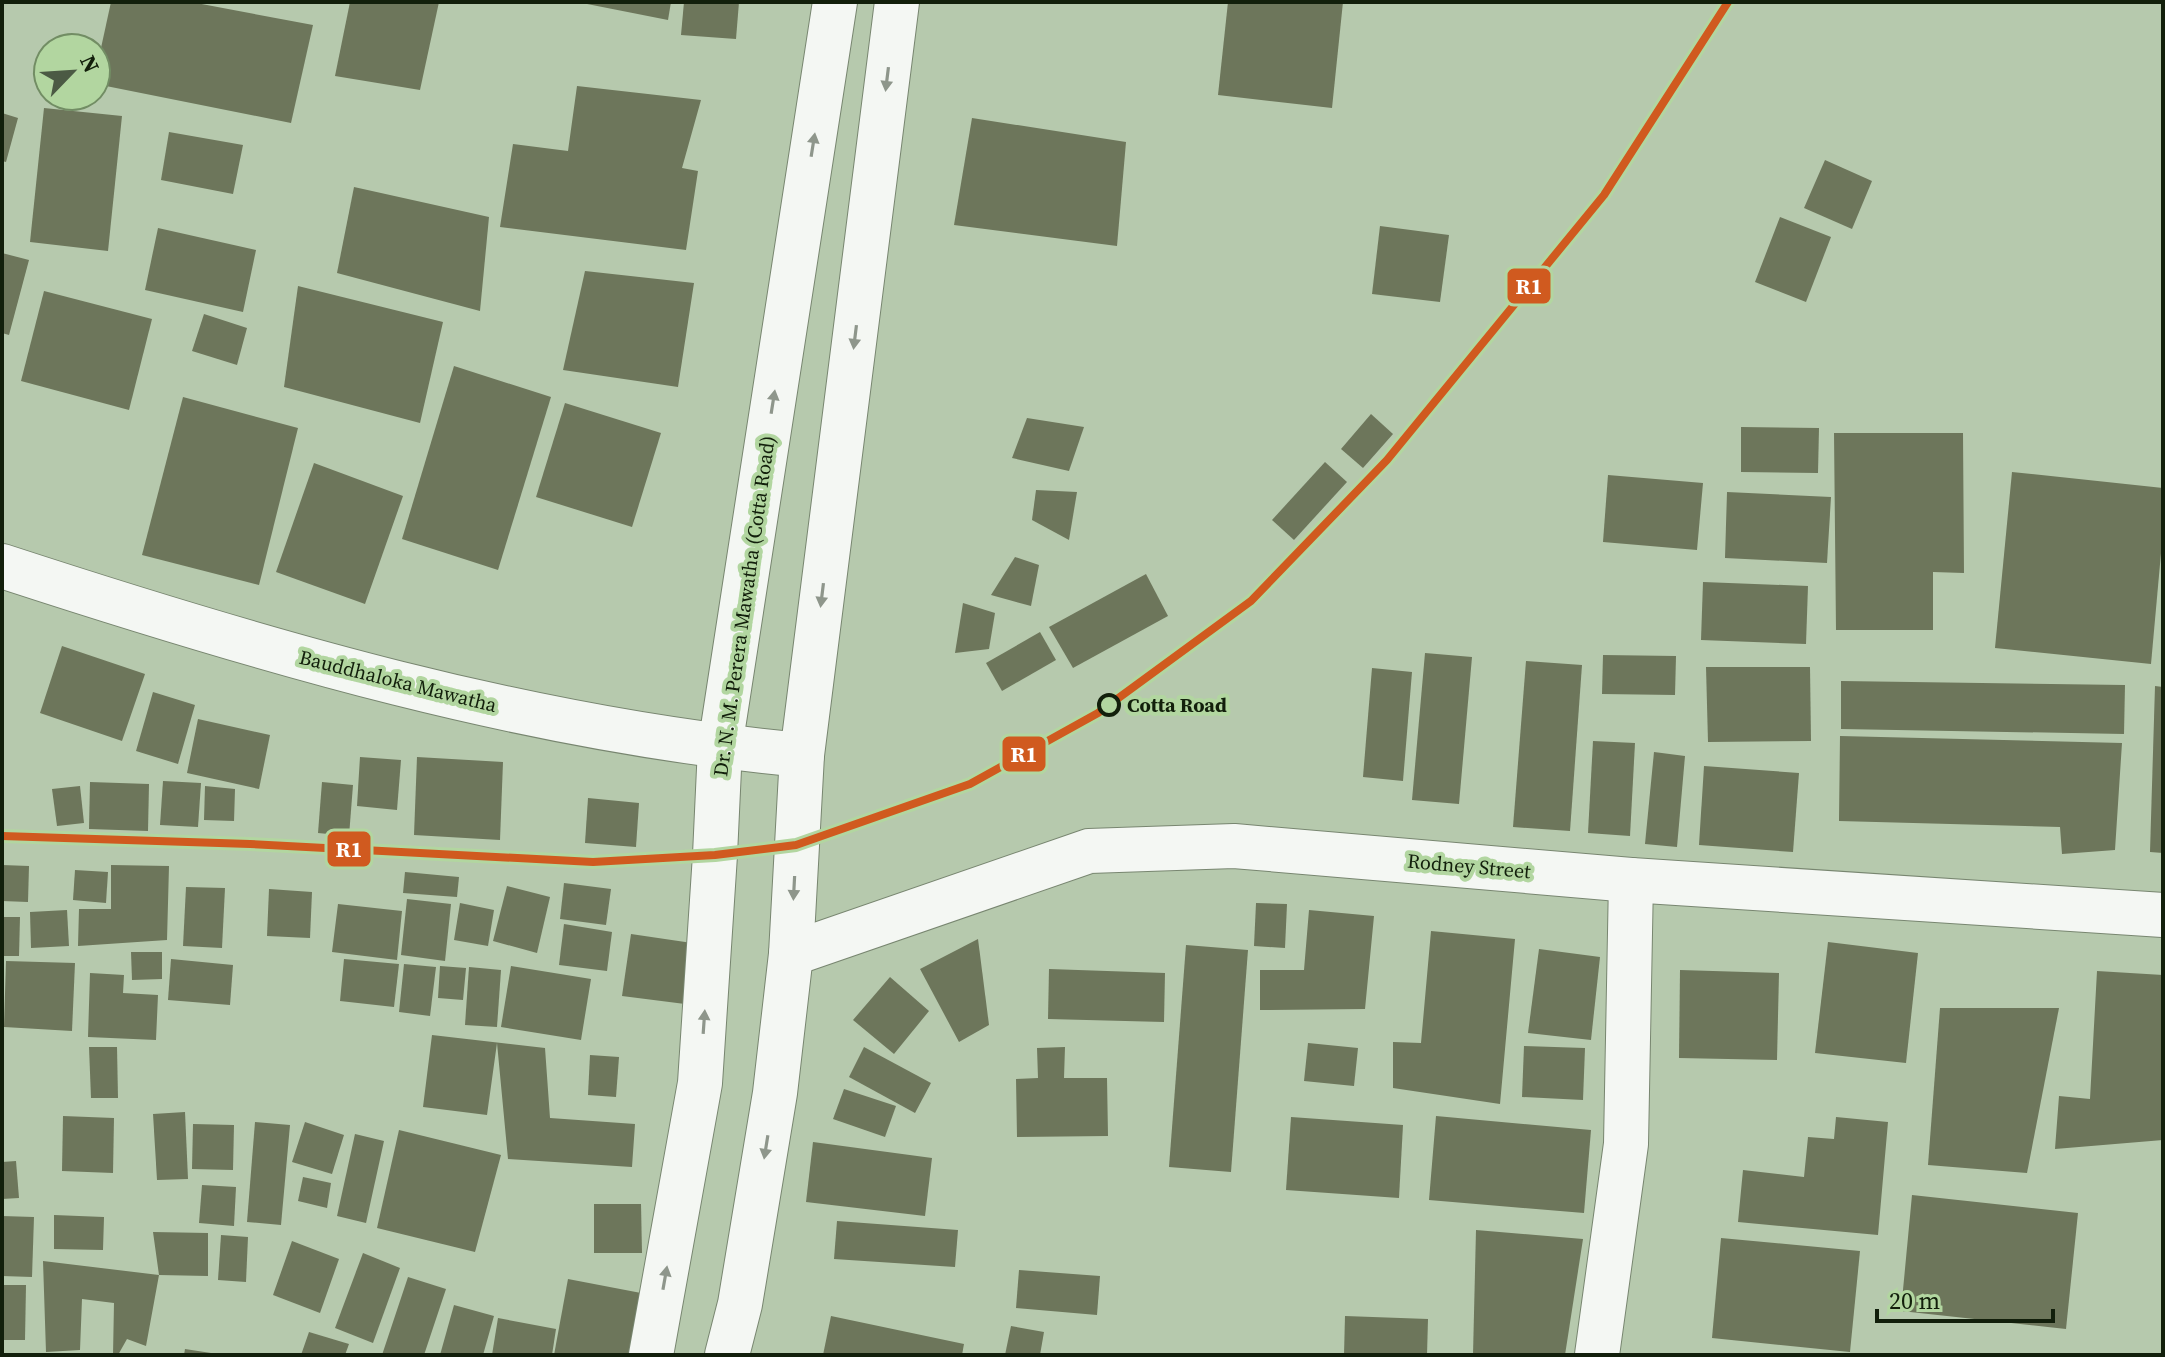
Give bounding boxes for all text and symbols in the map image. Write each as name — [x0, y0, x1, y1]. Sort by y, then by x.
north arrow — [32, 32, 112, 112]
text: N — [73, 50, 107, 77]
one-way arrow — [880, 67, 893, 92]
one-way arrow — [807, 132, 820, 157]
line badge: R1 — [1506, 267, 1552, 305]
text: R1 — [1516, 271, 1542, 301]
one-way arrow — [848, 325, 861, 350]
one-way arrow — [767, 389, 780, 414]
street label: Dr. N. M. Perera Mawatha (Cotta Road) — [706, 434, 782, 778]
one-way arrow — [815, 583, 828, 608]
street label: Bauddhaloka Mawatha — [296, 643, 501, 719]
place label: Cotta Road — [1127, 691, 1227, 719]
marker: Cotta Road — [1098, 694, 1120, 716]
line badge: R1 — [1001, 735, 1047, 773]
text: R1 — [1011, 739, 1037, 769]
line badge: R1 — [326, 830, 372, 868]
text: R1 — [336, 834, 362, 864]
street label: Rodney Street — [1406, 847, 1532, 885]
one-way arrow — [787, 876, 800, 901]
one-way arrow — [698, 1009, 711, 1034]
one-way arrow — [760, 1134, 772, 1159]
one-way arrow — [659, 1265, 671, 1290]
scale bar — [1877, 1273, 2053, 1323]
text: 20 m — [1889, 1284, 1940, 1317]

